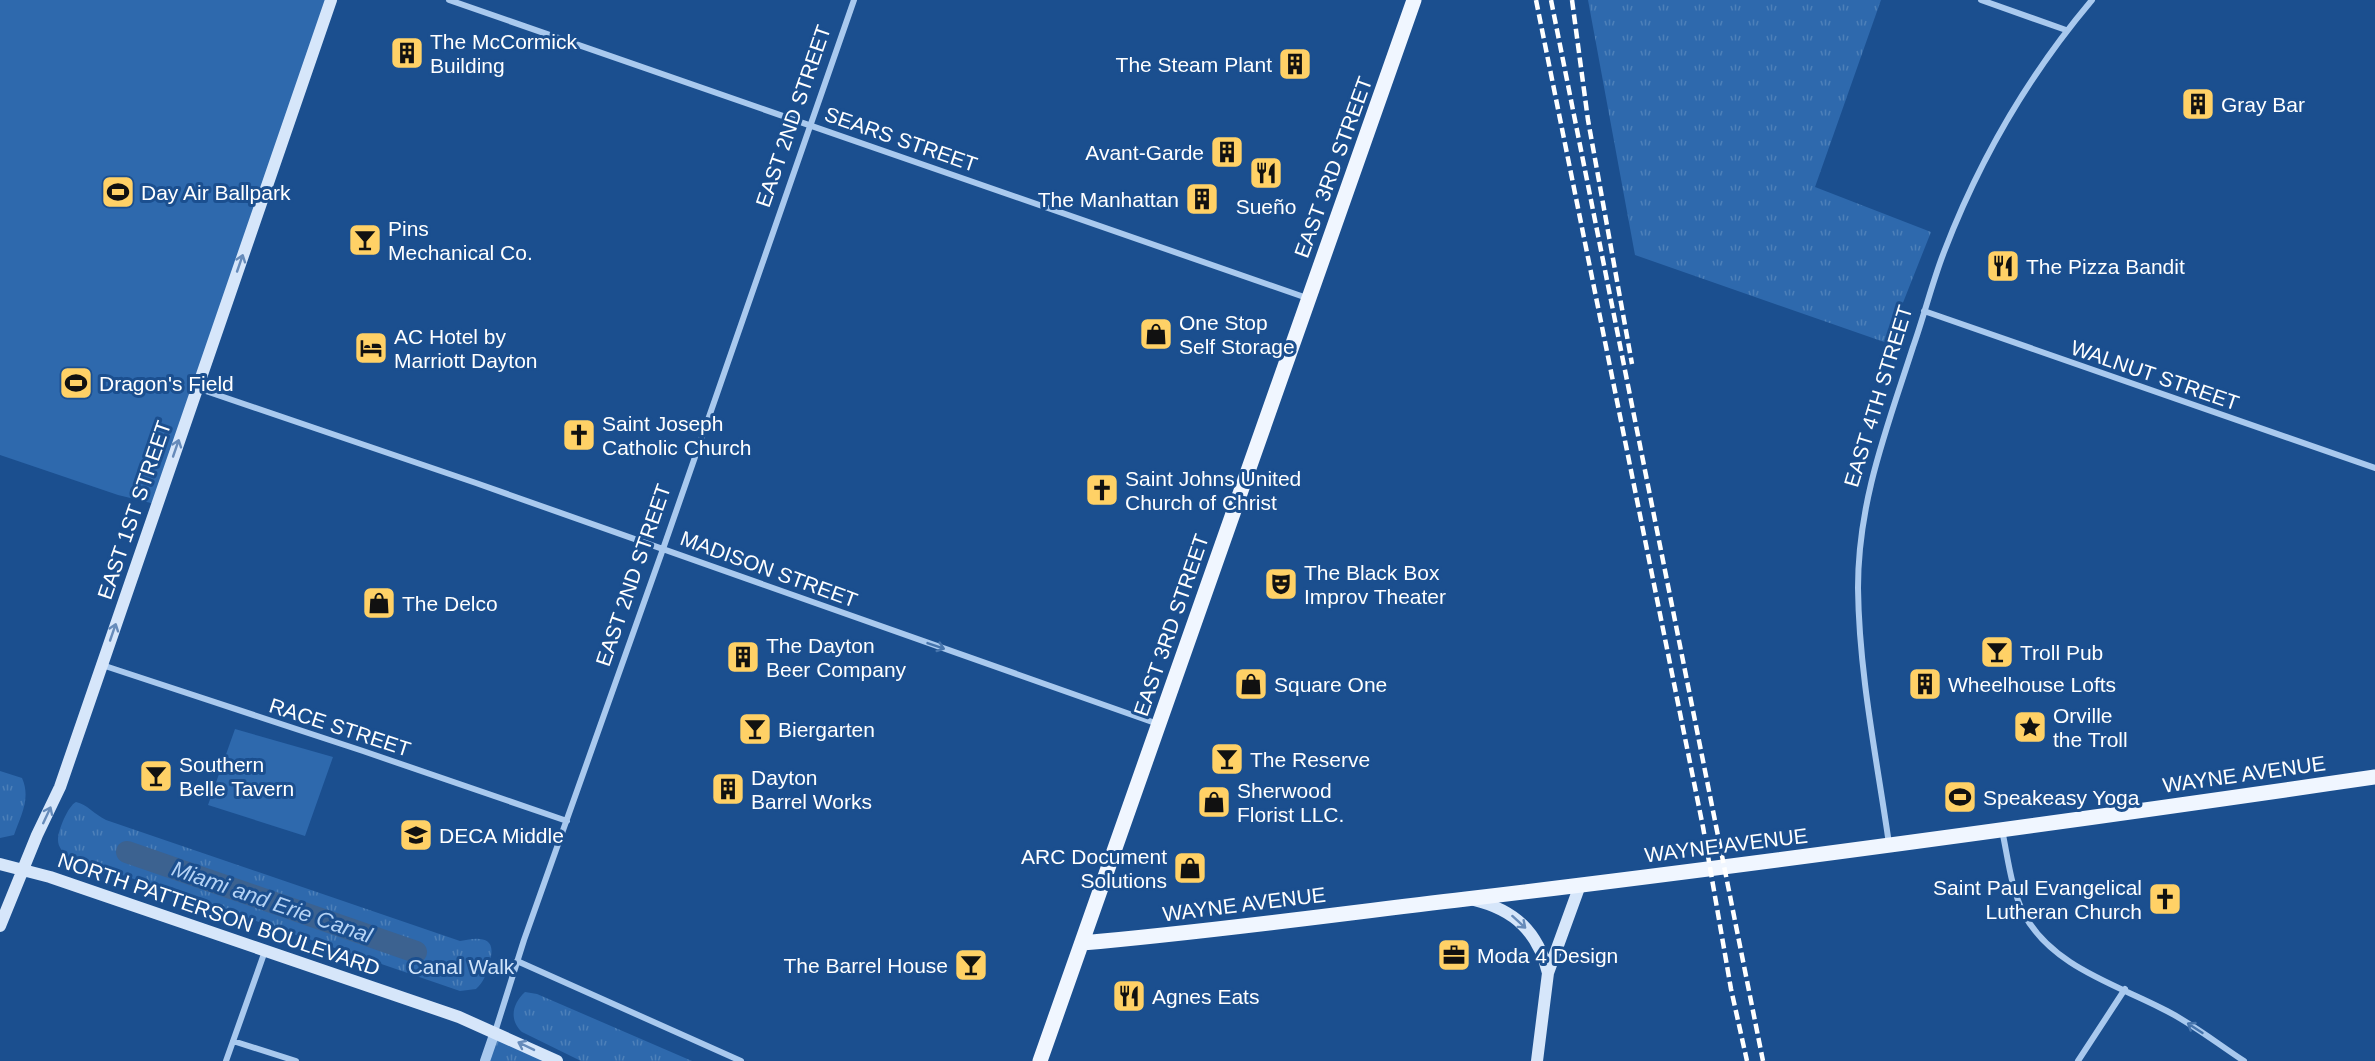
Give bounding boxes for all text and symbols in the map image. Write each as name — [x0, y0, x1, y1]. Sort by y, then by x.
street label: EAST 2ND STREET — [751, 22, 835, 210]
place label: The McCormick Building — [430, 30, 578, 77]
building icon: The McCormick Building — [389, 35, 425, 71]
building icon: The Steam Plant — [1277, 46, 1313, 82]
place label: The Steam Plant — [1116, 53, 1272, 76]
street label: EAST 3RD STREET — [1290, 73, 1377, 261]
building icon: Gray Bar — [2180, 86, 2216, 122]
place label: Gray Bar — [2221, 93, 2305, 116]
street label: SEARS STREET — [822, 102, 980, 176]
building icon: Avant-Garde — [1209, 134, 1245, 170]
place label: Avant-Garde — [1085, 141, 1204, 164]
restaurant icon: Sueño — [1248, 155, 1284, 191]
sports icon: Day Air Ballpark — [100, 174, 136, 210]
place label: Day Air Ballpark — [141, 181, 291, 204]
building icon: The Manhattan — [1184, 181, 1220, 217]
place label: The Manhattan — [1038, 188, 1179, 211]
place label: Sueño — [1236, 195, 1296, 218]
place label: Pins Mechanical Co. — [388, 217, 533, 264]
bar icon: Pins Mechanical Co. — [347, 222, 383, 258]
restaurant icon: The Pizza Bandit — [1985, 248, 2021, 284]
one-way arrow — [236, 254, 247, 273]
place label: The Pizza Bandit — [2026, 255, 2185, 278]
street label: EAST 4TH STREET — [1839, 302, 1917, 490]
place label: One Stop Self Storage — [1179, 311, 1295, 358]
shop icon: One Stop Self Storage — [1138, 316, 1174, 352]
place label: AC Hotel by Marriott Dayton — [394, 325, 538, 372]
hotel icon: AC Hotel by Marriott Dayton — [353, 330, 389, 366]
street label: WALNUT STREET — [2068, 335, 2242, 415]
sports icon: Dragon's Field — [58, 365, 94, 401]
place label: Dragon's Field — [99, 372, 234, 395]
place label: Saint Joseph Catholic Church — [602, 412, 751, 459]
church icon: Saint Joseph Catholic Church — [561, 417, 597, 453]
street label: EAST 1ST STREET — [93, 418, 175, 602]
one-way arrow — [172, 439, 183, 457]
place label: Saint Johns United Church of Christ — [1125, 467, 1301, 514]
church icon: Saint Johns United Church of Christ — [1084, 472, 1120, 508]
street label: EAST 2ND STREET — [591, 481, 675, 669]
street label: MADISON STREET — [677, 526, 861, 612]
street label: EAST 3RD STREET — [1129, 531, 1213, 719]
place label: The Black Box Improv Theater — [1304, 561, 1446, 608]
theatre icon: The Black Box Improv Theater — [1263, 566, 1299, 602]
shop icon: The Delco — [361, 585, 397, 621]
place label: The Delco — [402, 592, 498, 615]
one-way arrow — [108, 623, 119, 642]
place label: The Dayton Beer Company — [766, 634, 907, 681]
bar icon: Troll Pub — [1979, 634, 2015, 670]
building icon: The Dayton Beer Company — [725, 639, 761, 675]
one-way arrow — [926, 641, 945, 652]
place label: Troll Pub — [2020, 641, 2103, 664]
shop icon: Square One — [1233, 666, 1269, 702]
building icon: Wheelhouse Lofts — [1907, 666, 1943, 702]
place label: Square One — [1274, 673, 1387, 696]
place label: Wheelhouse Lofts — [1948, 673, 2116, 696]
street label: RACE STREET — [267, 693, 414, 761]
place label: Orville the Troll — [2053, 704, 2128, 751]
place icon: Orville the Troll — [2012, 709, 2048, 745]
bar icon: Biergarten — [737, 711, 773, 747]
place label: Biergarten — [778, 718, 875, 741]
bar icon: The Reserve — [1209, 741, 1245, 777]
place label: The Reserve — [1250, 748, 1370, 771]
street label: WAYNE AVENUE — [2161, 751, 2327, 797]
place label: Southern Belle Tavern — [179, 753, 294, 800]
bar icon: Southern Belle Tavern — [138, 758, 174, 794]
place label: Dayton Barrel Works — [751, 766, 872, 813]
building icon: Dayton Barrel Works — [710, 771, 746, 807]
place label: Sherwood Florist LLC. — [1237, 779, 1344, 826]
sports icon: Speakeasy Yoga — [1942, 779, 1978, 815]
shop icon: Sherwood Florist LLC. — [1196, 784, 1232, 820]
place label: Speakeasy Yoga — [1983, 786, 2140, 809]
one-way arrow — [41, 807, 53, 825]
school or university icon: DECA Middle — [398, 817, 434, 853]
place label: DECA Middle — [439, 824, 564, 847]
street label: WAYNE AVENUE — [1643, 824, 1809, 866]
place label: ARC Document Solutions — [1021, 845, 1167, 892]
street label: NORTH PATTERSON BOULEVARD — [55, 848, 383, 980]
shop icon: ARC Document Solutions — [1172, 850, 1208, 886]
water label: Miami and Erie Canal — [169, 856, 377, 948]
place label: Saint Paul Evangelical Lutheran Church — [1933, 876, 2142, 923]
church icon: Saint Paul Evangelical Lutheran Church — [2147, 881, 2183, 917]
street label: WAYNE AVENUE — [1161, 883, 1327, 925]
one-way arrow — [1511, 915, 1526, 929]
office icon: Moda 4 Design — [1436, 937, 1472, 973]
place label: Moda 4 Design — [1477, 944, 1618, 967]
bar icon: The Barrel House — [953, 947, 989, 983]
place label: The Barrel House — [783, 954, 948, 977]
park label: Canal Walk — [408, 955, 515, 978]
restaurant icon: Agnes Eats — [1111, 978, 1147, 1014]
place label: Agnes Eats — [1152, 985, 1259, 1008]
one-way arrow — [2187, 1022, 2204, 1035]
one-way arrow — [517, 1040, 535, 1052]

